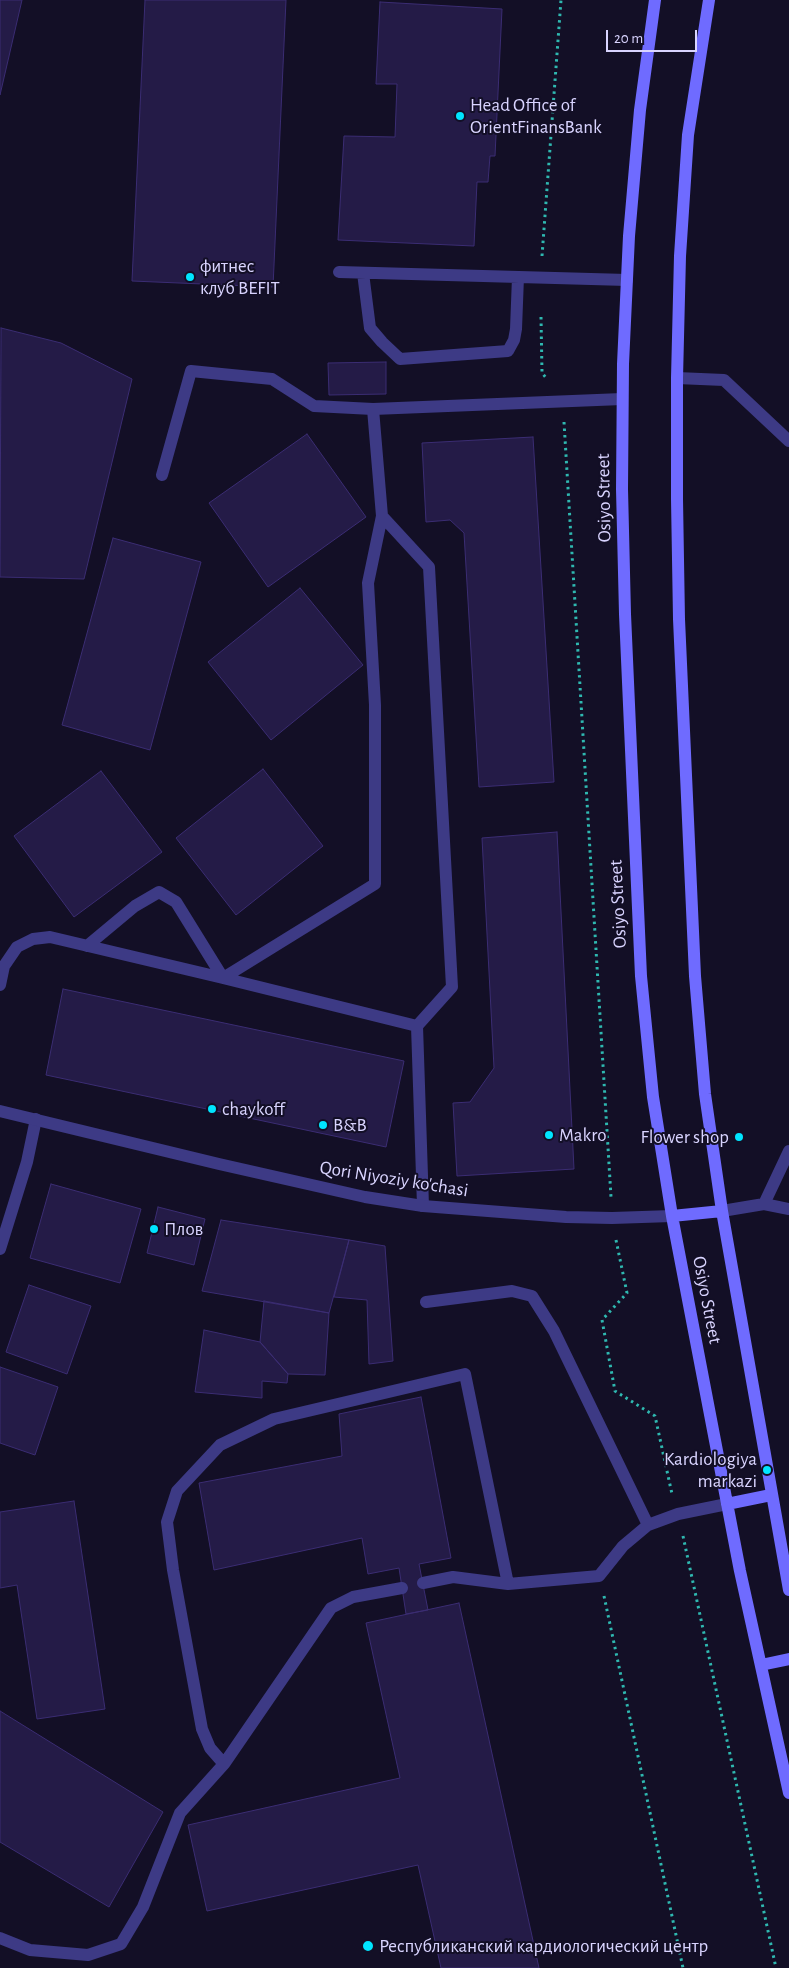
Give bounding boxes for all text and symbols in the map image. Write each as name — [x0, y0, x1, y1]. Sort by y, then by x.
scale bar — [609, 20, 700, 52]
text: 20 m — [614, 31, 643, 46]
place label: Head Office of OrientFinansBank — [470, 94, 602, 138]
marker: Head Office of OrientFinansBank — [454, 110, 466, 122]
place label: фитнес клуб BEFIT — [200, 255, 280, 299]
marker: фитнес клуб BEFIT — [184, 271, 196, 283]
street label: Osiyo Street — [592, 453, 616, 543]
street label: Osiyo Street — [604, 859, 632, 949]
place label: chaykoff — [222, 1098, 285, 1120]
marker: chaykoff — [206, 1103, 218, 1115]
place label: B&B — [333, 1114, 367, 1136]
marker: B&B — [317, 1119, 329, 1131]
place label: Makro — [559, 1124, 607, 1146]
place label: Flower shop — [641, 1126, 729, 1148]
marker: Makro — [543, 1129, 555, 1141]
marker: Flower shop — [733, 1131, 745, 1143]
street label: Qori Niyoziy ko'chasi — [318, 1156, 470, 1202]
place label: Плов — [164, 1218, 203, 1240]
marker: Плов — [148, 1223, 160, 1235]
street label: Osiyo Street — [687, 1254, 727, 1346]
place label: Kardiologiya markazi — [664, 1448, 757, 1492]
marker: Kardiologiya markazi — [761, 1464, 773, 1476]
place label: Республиканский кардиологический центр — [379, 1935, 708, 1957]
marker: Республиканский кардиологический центр — [361, 1939, 375, 1953]

